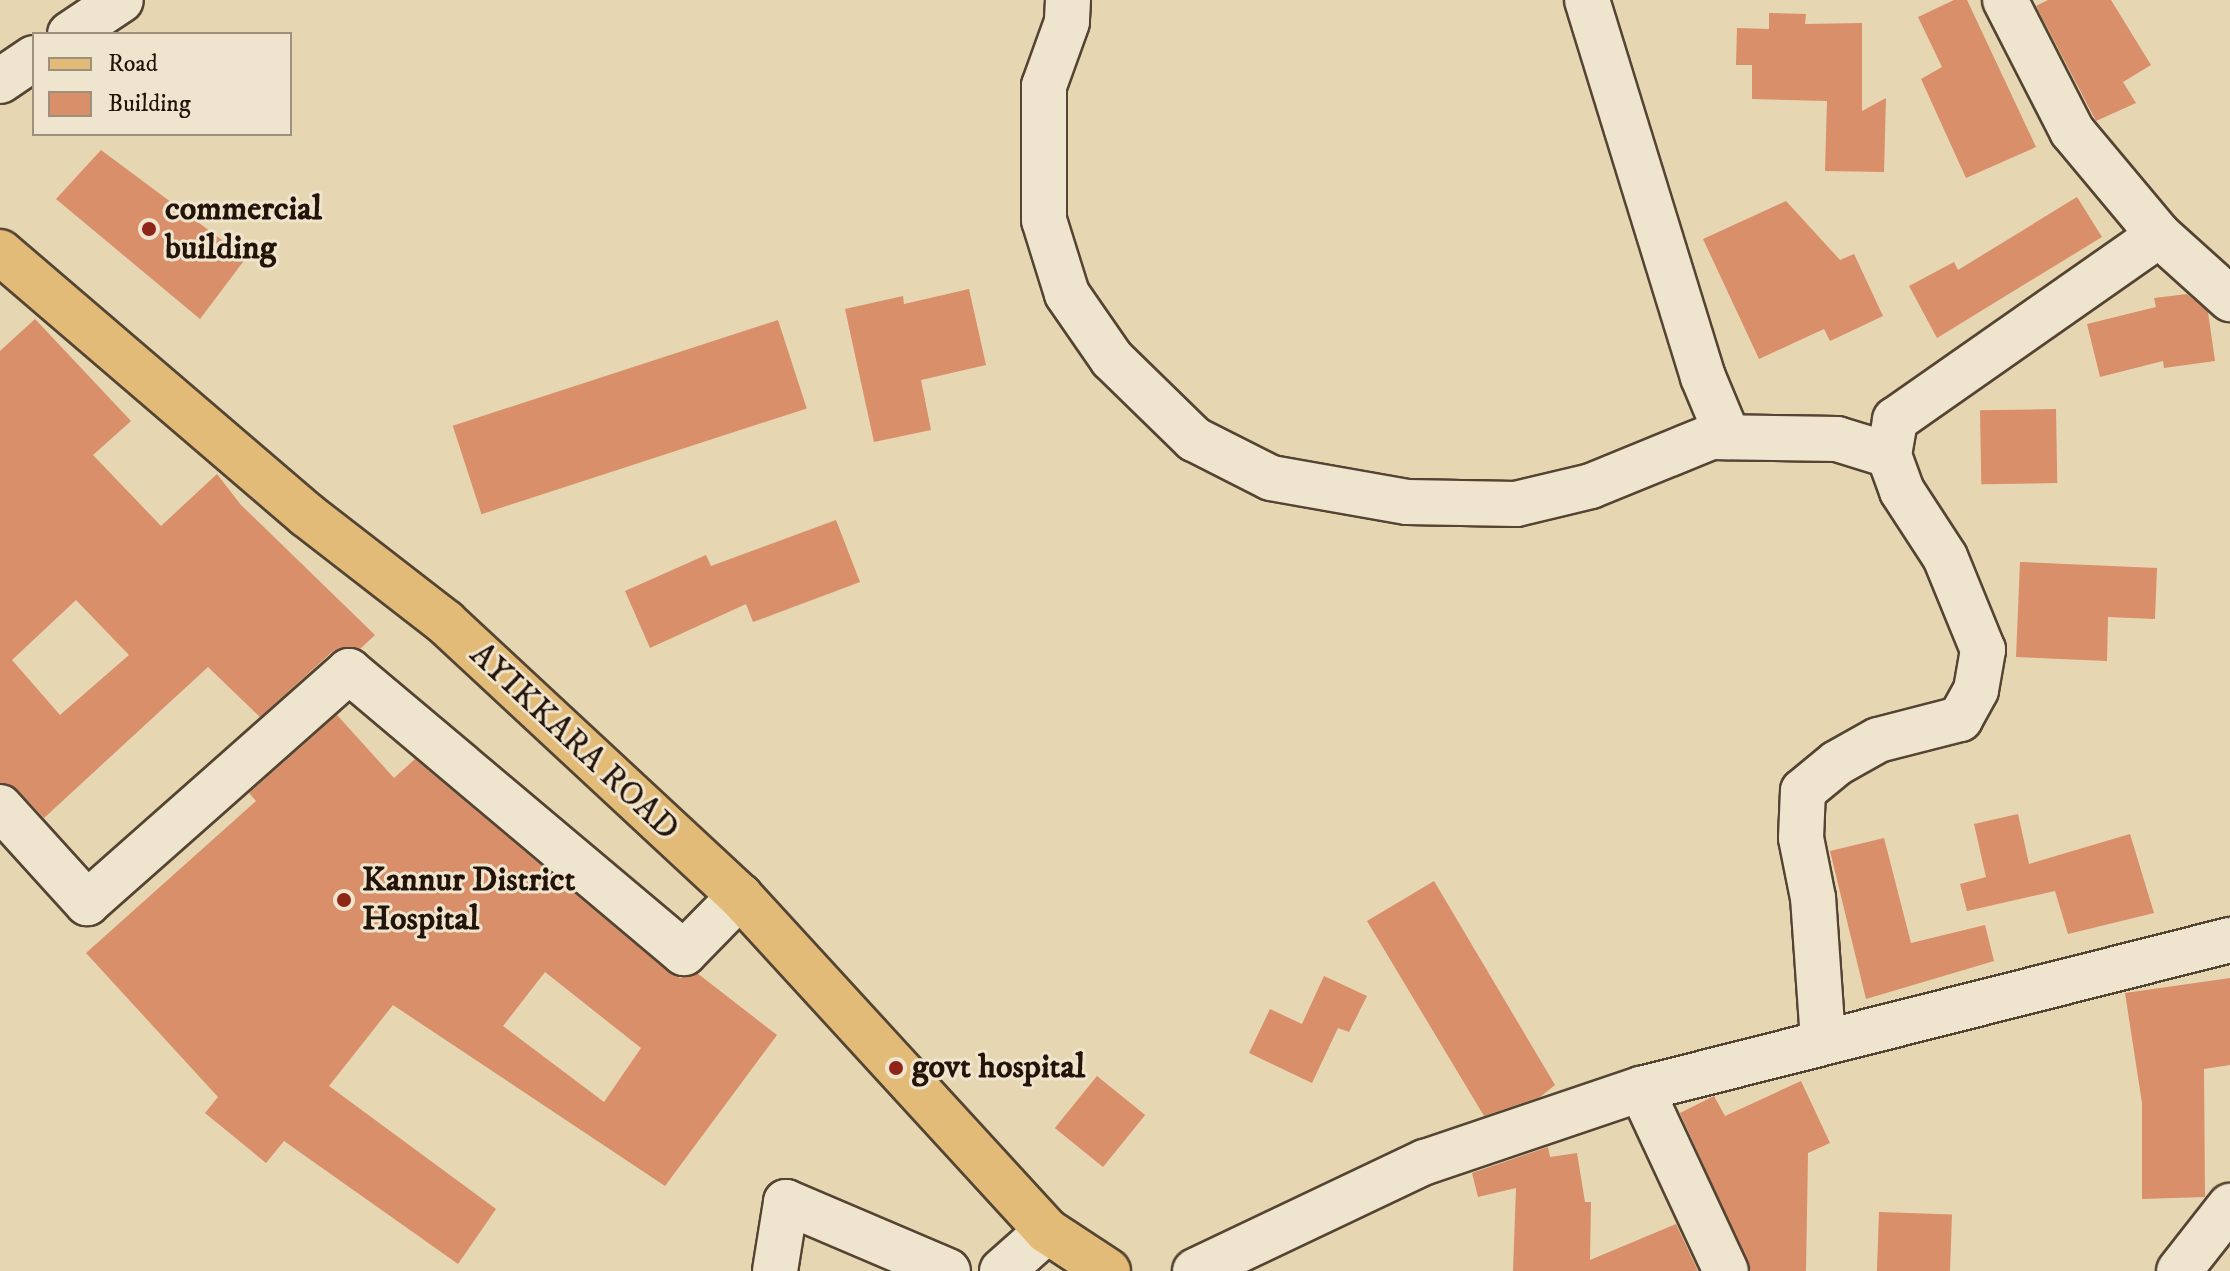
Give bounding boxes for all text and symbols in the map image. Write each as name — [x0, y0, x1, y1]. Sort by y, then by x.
legend — [32, 32, 292, 136]
text: Road — [108, 49, 158, 79]
text: Building — [108, 89, 191, 119]
place label: commercial building — [165, 189, 322, 268]
marker: commercial building — [140, 220, 158, 238]
street label: AYIKKARA ROAD — [461, 635, 687, 849]
place label: Kannur District Hospital — [362, 860, 575, 940]
marker: Kannur District Hospital — [333, 889, 355, 911]
place label: govt hospital — [912, 1048, 1085, 1088]
marker: govt hospital — [887, 1059, 905, 1077]

